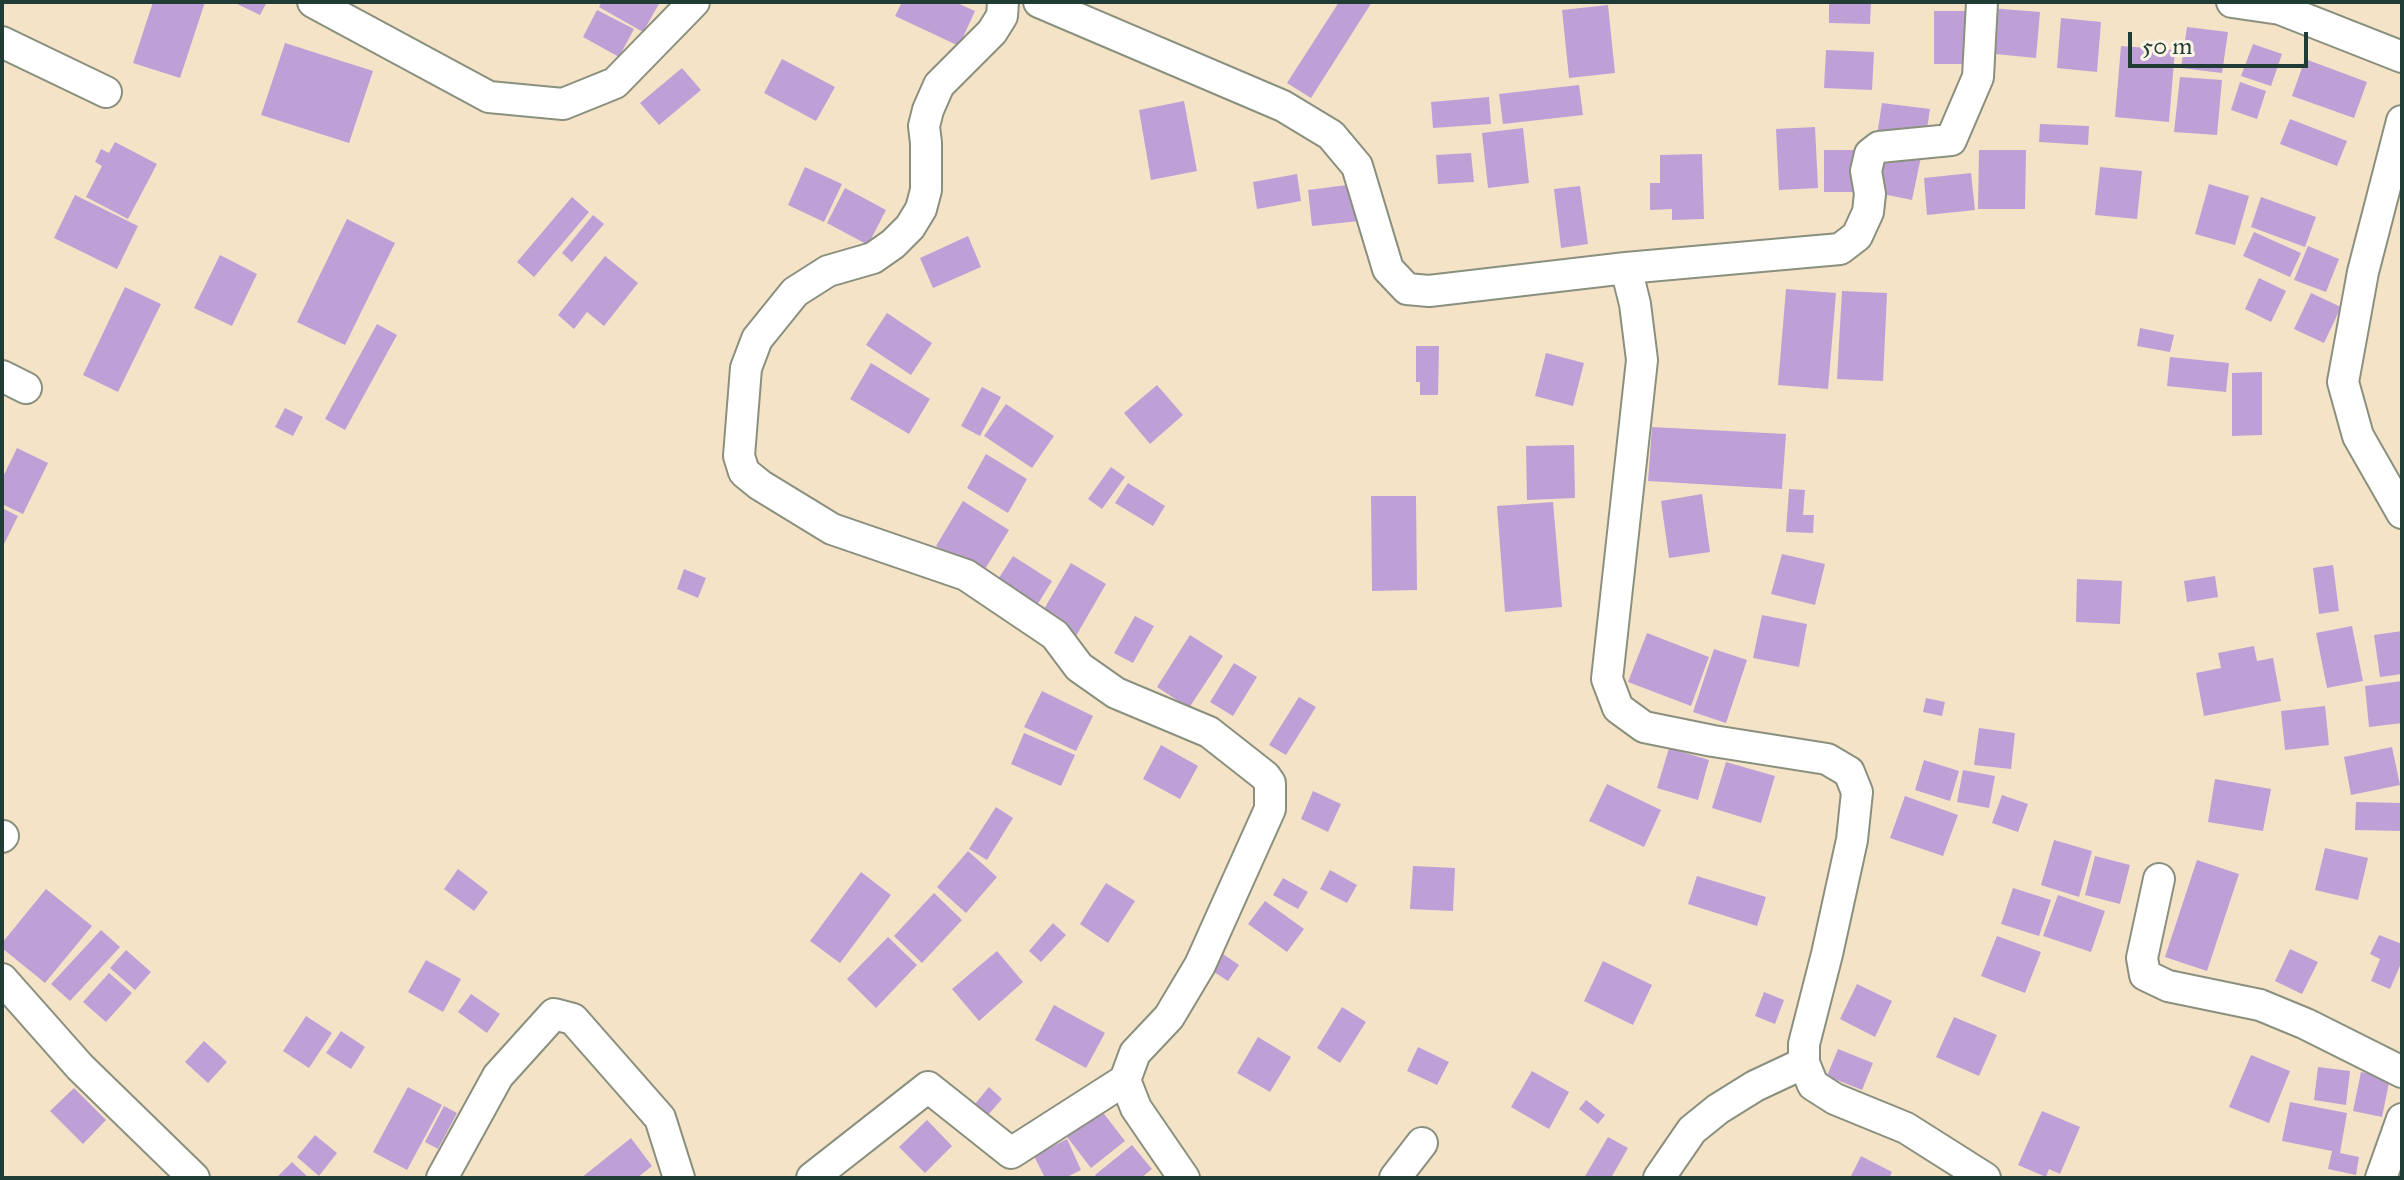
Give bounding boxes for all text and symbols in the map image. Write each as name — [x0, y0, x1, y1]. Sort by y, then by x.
scale bar — [2132, 16, 2312, 66]
text: 50 m — [2142, 31, 2192, 61]

